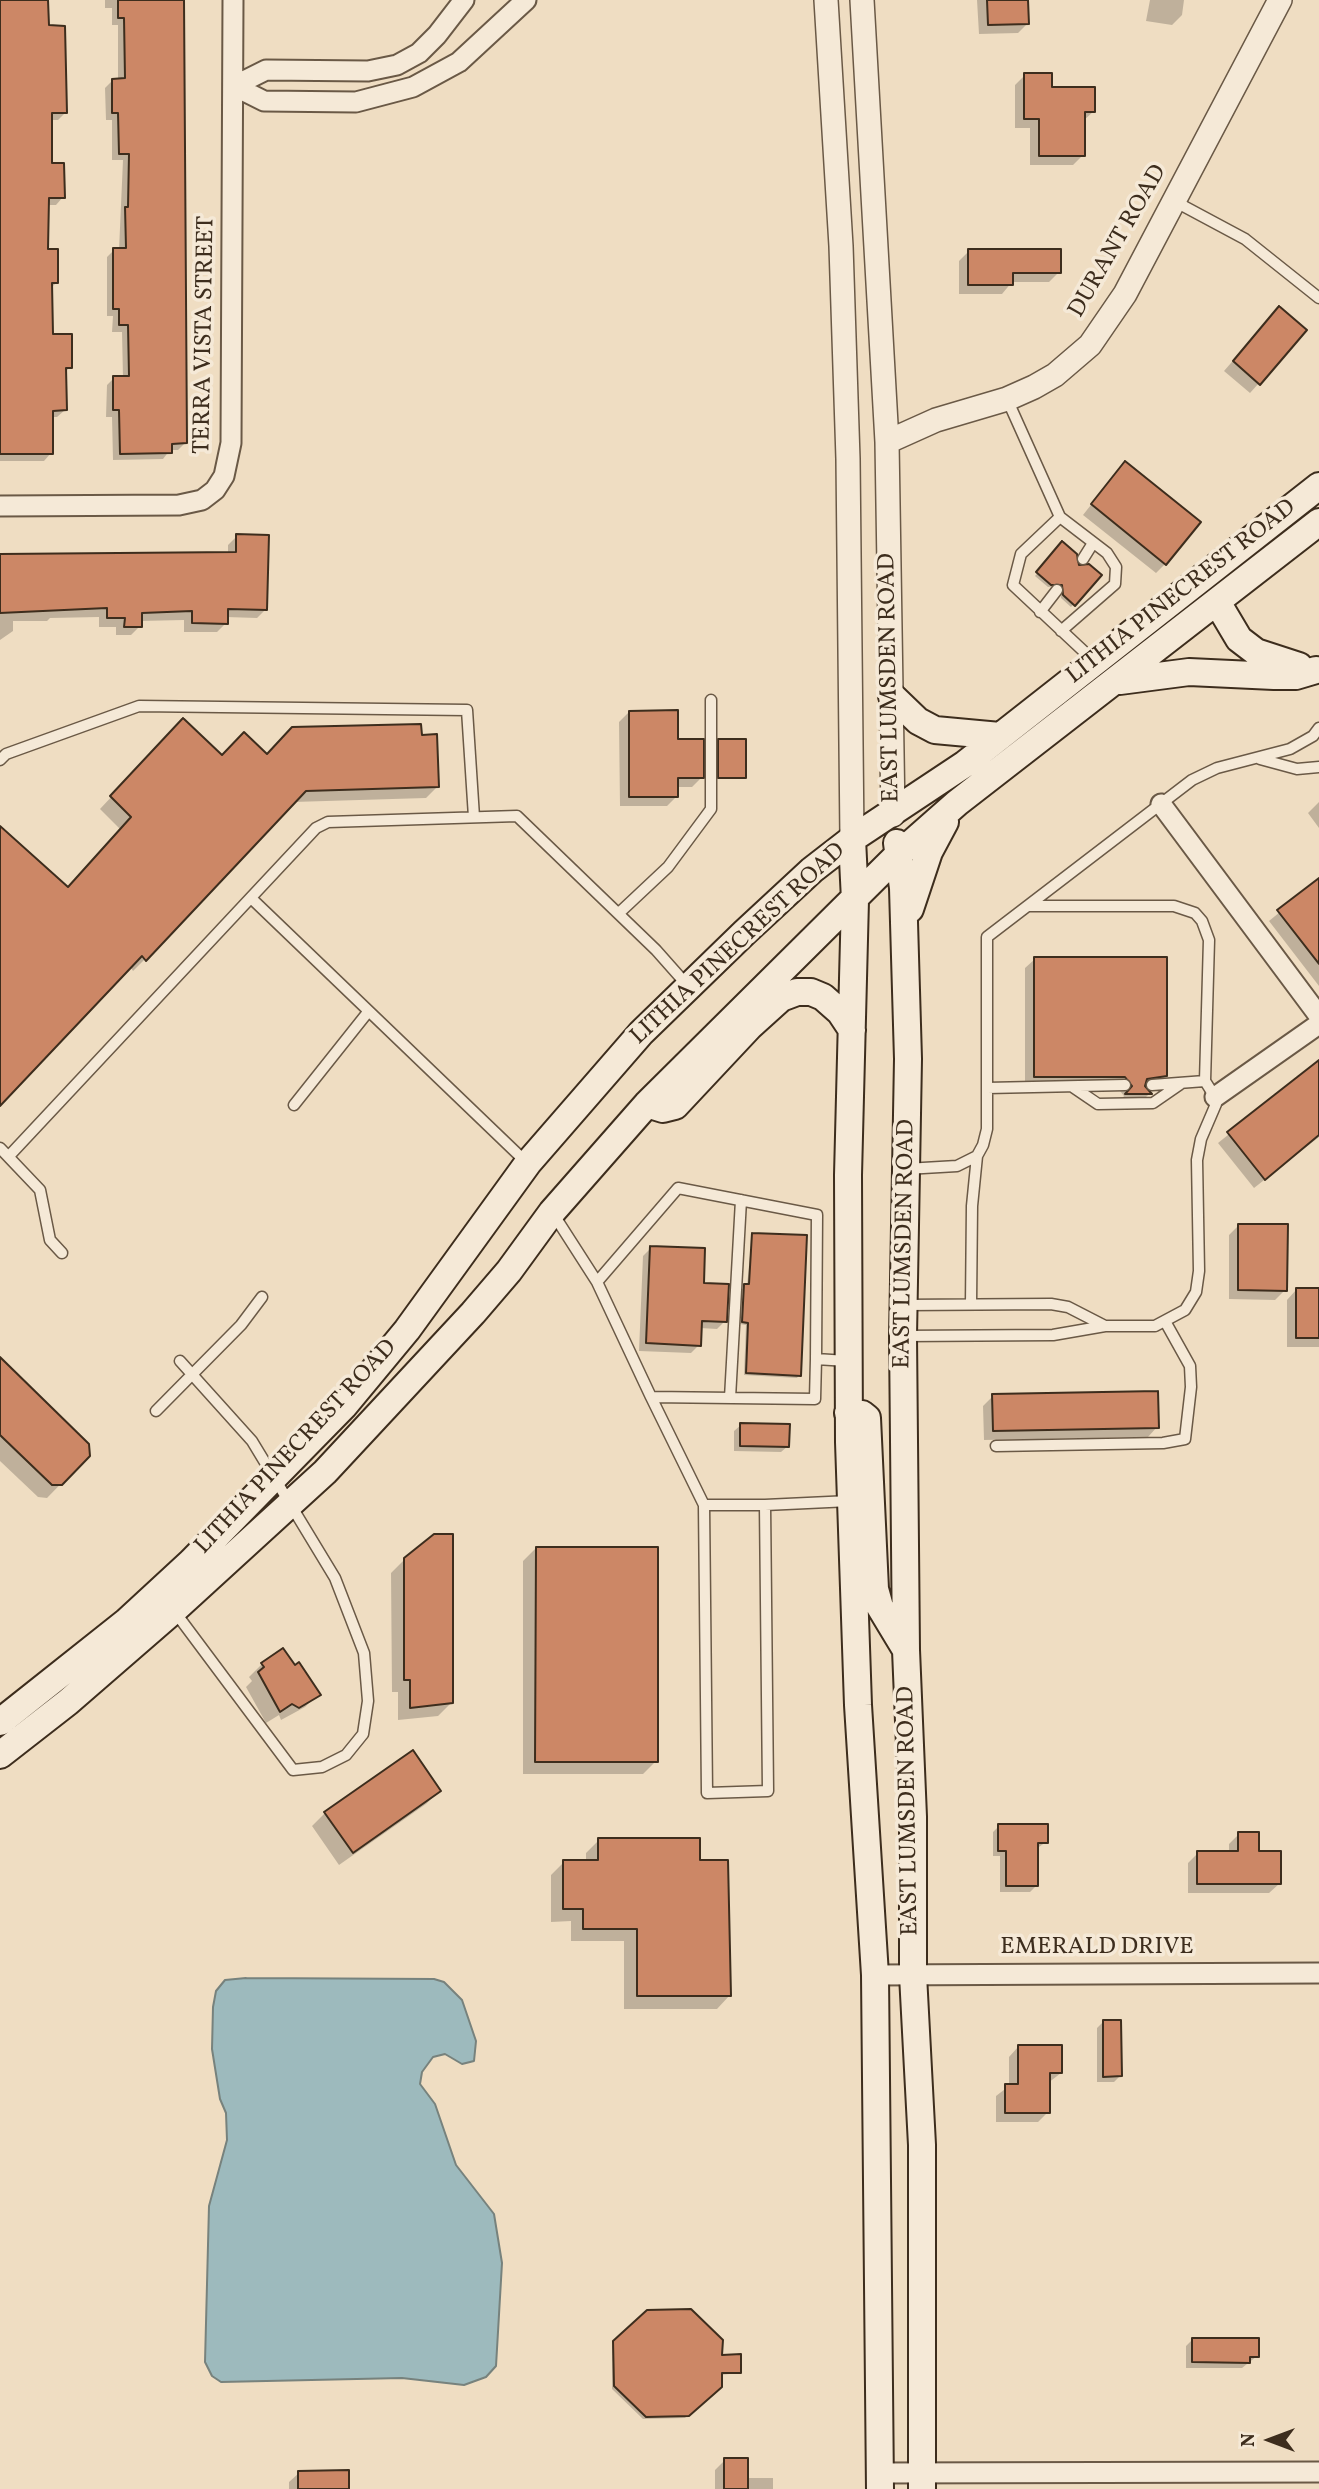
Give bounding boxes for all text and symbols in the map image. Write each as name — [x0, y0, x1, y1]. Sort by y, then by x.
street label: DURANT ROAD — [1064, 161, 1174, 323]
street label: TERRA VISTA STREET — [190, 216, 222, 454]
street label: LITHIA PINECREST ROAD — [1062, 494, 1302, 692]
street label: EAST LUMSDEN ROAD — [874, 553, 908, 803]
street label: LITHIA PINECREST ROAD — [626, 838, 852, 1052]
street label: EAST LUMSDEN ROAD — [889, 1119, 923, 1369]
street label: LITHIA PINECREST ROAD — [190, 1335, 404, 1561]
street label: EAST LUMSDEN ROAD — [893, 1686, 927, 1936]
street label: EMERALD DRIVE — [1000, 1935, 1194, 1963]
north arrow — [1235, 2405, 1305, 2475]
text: N — [1236, 2433, 1262, 2447]

